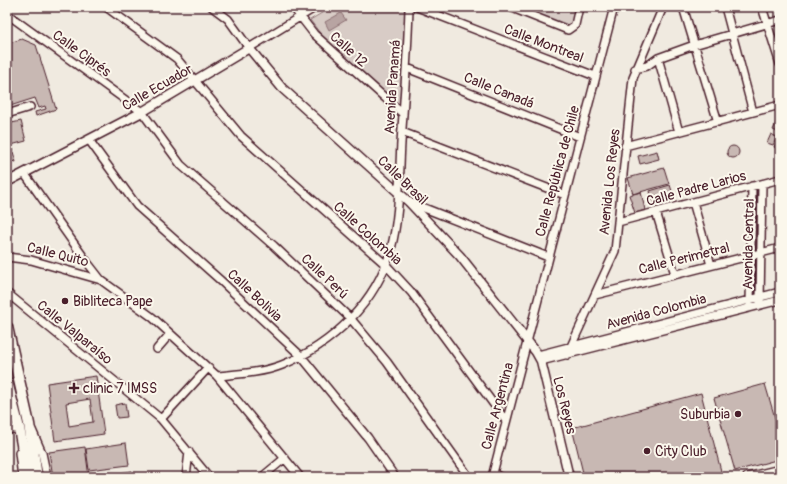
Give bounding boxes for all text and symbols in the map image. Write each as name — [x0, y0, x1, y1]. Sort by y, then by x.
street label: Calle Montreal — [502, 20, 586, 66]
street label: Calle Ciprés — [49, 26, 115, 81]
street label: Calle 12 — [326, 28, 371, 71]
street label: Avenida Panamá — [381, 39, 404, 135]
street label: Calle Ecuador — [119, 60, 196, 114]
street label: Calle Canadá — [461, 69, 536, 112]
street label: Calle República de Chile — [532, 104, 583, 239]
street label: Avenida Los Reyes — [595, 127, 624, 236]
street label: Calle Brasil — [374, 152, 431, 208]
street label: Calle Padre Larios — [644, 167, 749, 210]
street label: Calle Colombia — [330, 198, 406, 269]
street label: Avenida Central — [739, 198, 758, 290]
street label: Calle Quito — [25, 239, 91, 270]
street label: Calle Perimetral — [637, 239, 731, 278]
street label: Calle Perú — [297, 250, 352, 303]
street label: Calle Bolivia — [224, 266, 286, 325]
street label: Avenida Colombia — [604, 290, 708, 333]
place label: Bibliteca Pape — [73, 293, 153, 310]
marker: Bibliteca Pape — [60, 296, 70, 306]
street label: Calle Valparaíso — [33, 297, 116, 368]
street label: Calle Argentina — [478, 361, 517, 452]
street label: Los Reyes — [549, 375, 580, 436]
place label: clinic 7 IMSS — [83, 380, 157, 397]
marker: clinic 7 IMSS — [68, 382, 80, 394]
place label: Suburbia — [680, 406, 730, 423]
marker: Suburbia — [733, 409, 743, 419]
place label: City Club — [655, 443, 707, 460]
marker: City Club — [642, 446, 652, 456]

